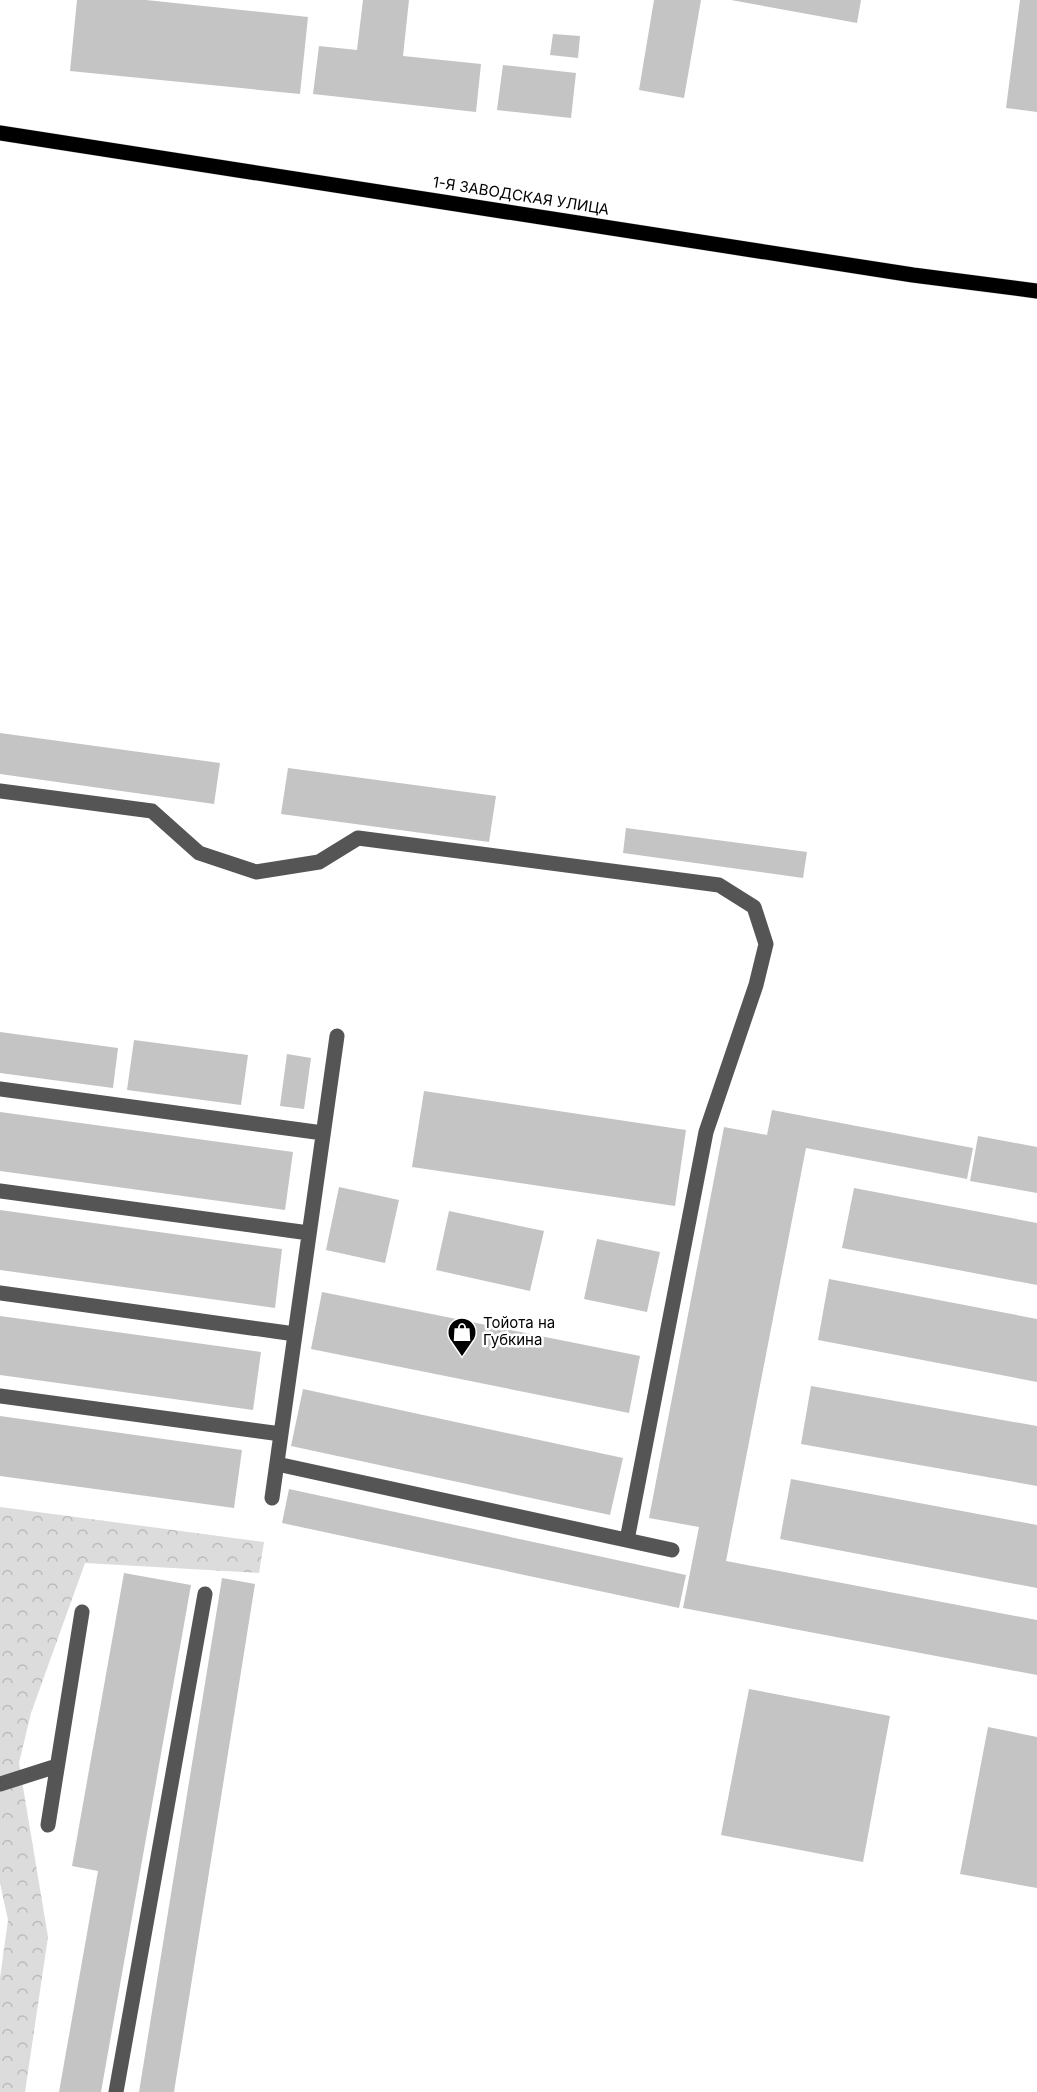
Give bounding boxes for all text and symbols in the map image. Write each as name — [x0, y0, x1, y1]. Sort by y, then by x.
street label: 1-Я ЗАВОДСКАЯ УЛИЦА — [431, 172, 611, 219]
place label: Тойота на Губкина — [483, 1313, 555, 1349]
shop icon: Тойота на Губкина — [446, 1316, 478, 1358]

